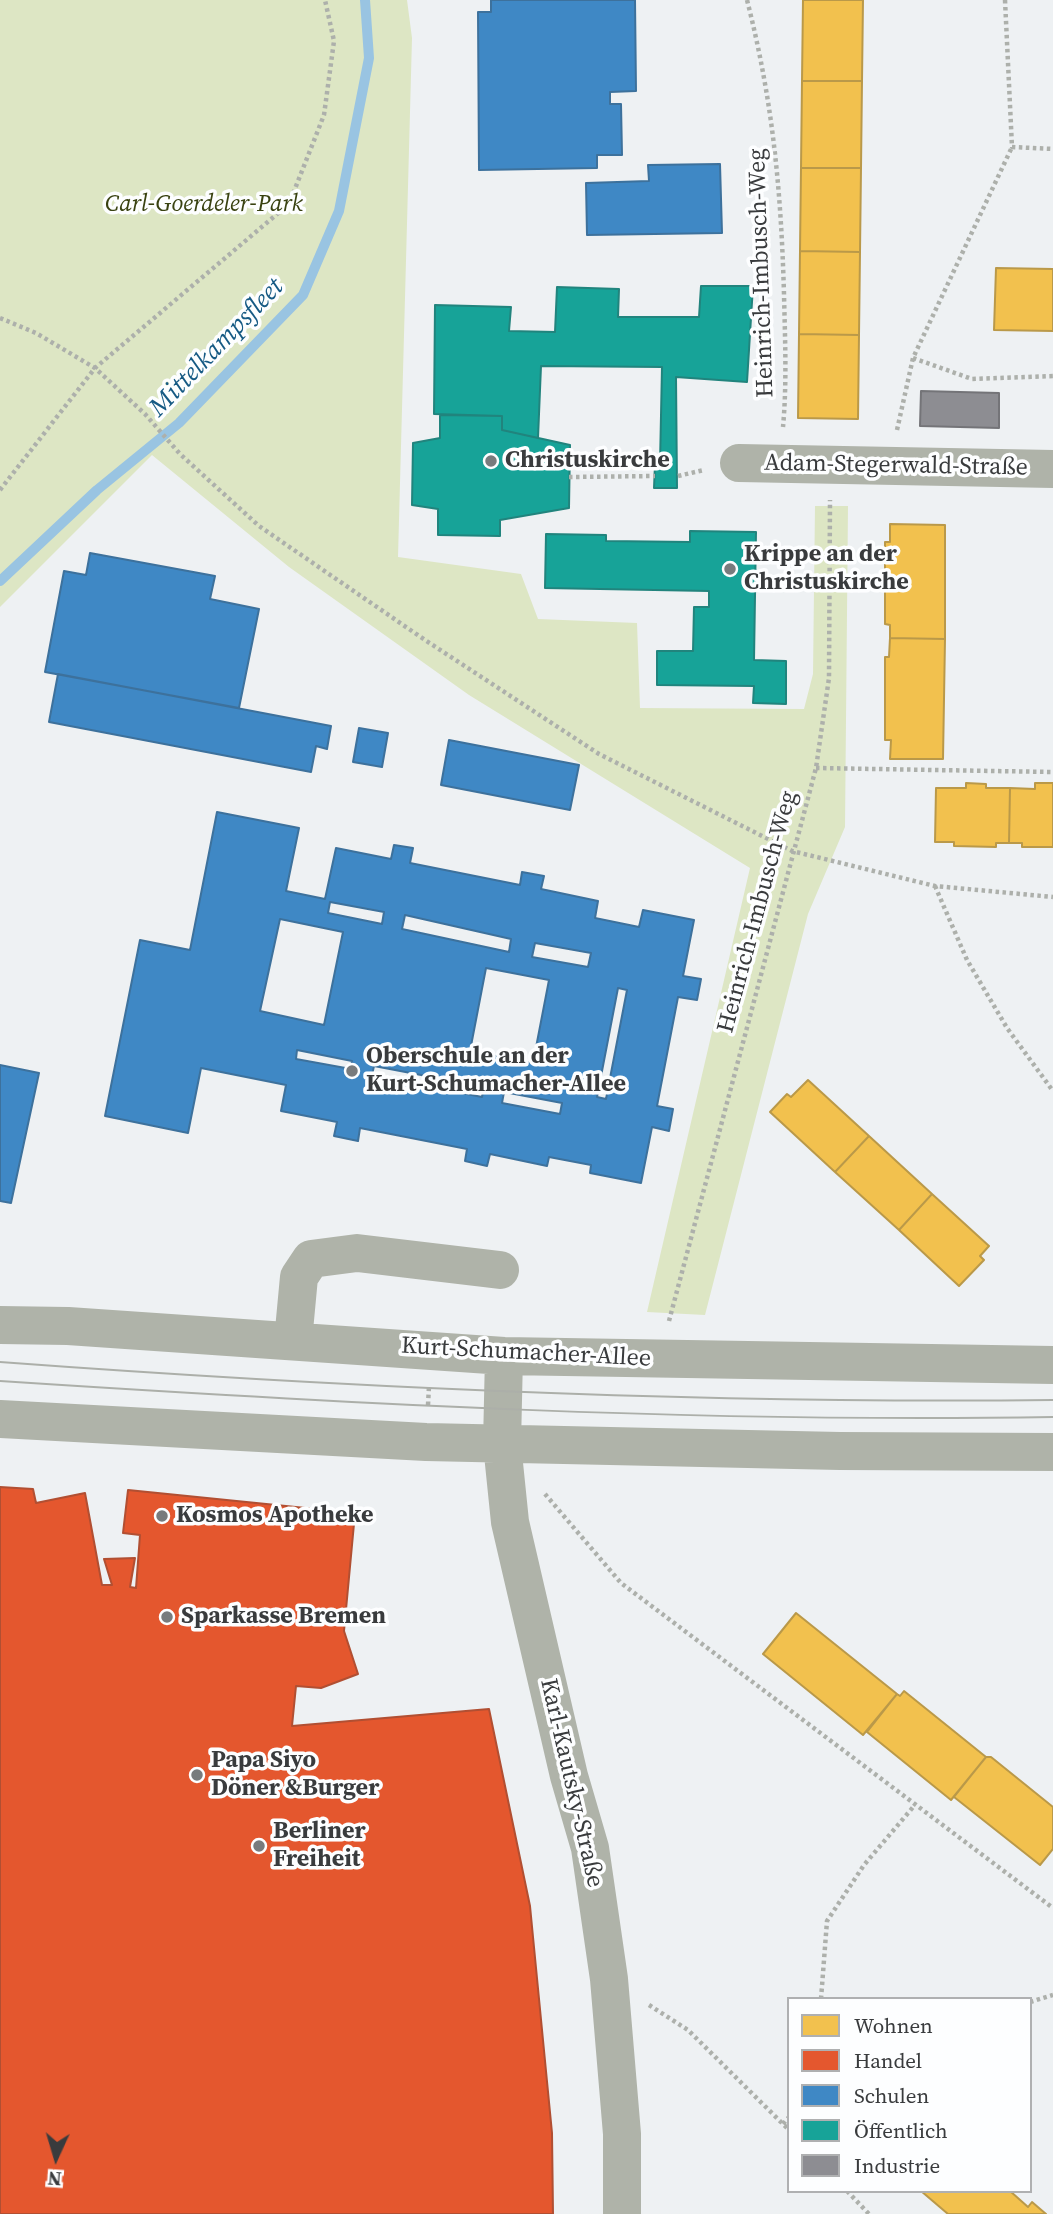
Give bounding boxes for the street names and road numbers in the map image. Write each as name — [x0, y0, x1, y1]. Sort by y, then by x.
street label: Heinrich-Imbusch-Weg — [743, 148, 781, 398]
street label: Adam-Stegerwald-Straße — [764, 449, 1028, 483]
street label: Heinrich-Imbusch-Weg — [712, 788, 804, 1036]
street label: Kurt-Schumacher-Allee — [400, 1332, 652, 1374]
street label: Karl-Kautsky-Straße — [533, 1676, 609, 1890]

